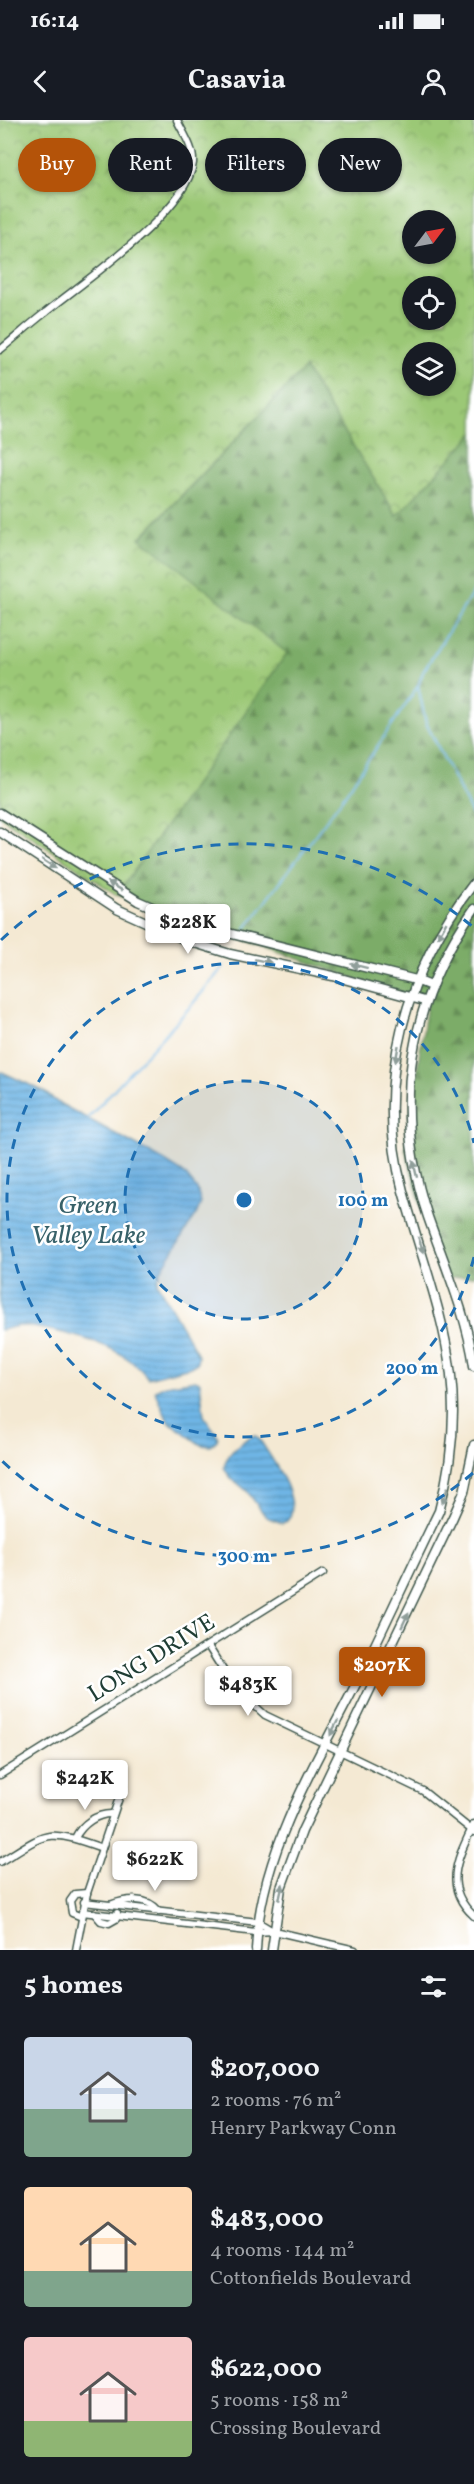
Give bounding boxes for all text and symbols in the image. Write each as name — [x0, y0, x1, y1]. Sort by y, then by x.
text: 16:14 — [30, 6, 79, 37]
text: Casavia — [188, 62, 286, 100]
icon: back — [24, 65, 57, 98]
icon: person — [417, 65, 450, 98]
chip: Buy — [18, 138, 96, 192]
chip: Rent — [108, 138, 193, 192]
chip: Filters — [205, 138, 306, 192]
chip: New — [318, 138, 402, 192]
north arrow — [402, 210, 456, 264]
map controls — [402, 210, 456, 396]
button: locate — [402, 276, 456, 330]
button: layers — [402, 342, 456, 396]
one-way arrow — [41, 858, 57, 869]
one-way arrow — [107, 881, 123, 892]
pin: $228K — [146, 904, 230, 955]
text: $228K — [159, 909, 217, 937]
one-way arrow — [437, 922, 447, 939]
one-way arrow — [254, 956, 272, 966]
one-way arrow — [350, 961, 368, 971]
one-way arrow — [393, 1044, 402, 1063]
one-way arrow — [410, 1160, 420, 1179]
water label: Green Valley Lake — [31, 1188, 146, 1254]
text: 100 m — [338, 1189, 388, 1214]
centre of rings — [234, 1190, 254, 1210]
one-way arrow — [416, 1236, 426, 1254]
text: 200 m — [386, 1357, 438, 1382]
one-way arrow — [440, 1486, 449, 1504]
text: 300 m — [218, 1545, 270, 1570]
street label: LONG DRIVE — [82, 1606, 222, 1712]
one-way arrow — [400, 1611, 409, 1628]
pin: $207K — [340, 1647, 424, 1698]
text: $207K — [353, 1652, 411, 1680]
pin: $483K — [206, 1666, 290, 1717]
text: $483K — [219, 1671, 277, 1699]
one-way arrow — [329, 1719, 339, 1736]
pin: $242K — [43, 1760, 127, 1811]
text: $242K — [56, 1765, 114, 1793]
pin: $622K — [113, 1841, 197, 1892]
text: $622K — [126, 1846, 184, 1874]
one-way arrow — [276, 1883, 286, 1902]
text: 5 homes — [24, 1968, 123, 2004]
icon: filters — [417, 1970, 450, 2003]
text: $207,000 — [210, 2051, 320, 2087]
icon: home — [72, 2061, 144, 2133]
text: 2 rooms · 76 m² — [210, 2087, 342, 2115]
text: Henry Parkway Conn — [210, 2115, 397, 2143]
text: $483,000 — [210, 2201, 324, 2237]
icon: home — [72, 2211, 144, 2283]
text: 4 rooms · 144 m² — [210, 2237, 355, 2265]
text: Cottonfields Boulevard — [210, 2265, 412, 2293]
text: $622,000 — [210, 2351, 322, 2387]
icon: home — [72, 2361, 144, 2433]
text: 5 rooms · 158 m² — [210, 2387, 348, 2415]
text: Crossing Boulevard — [210, 2415, 381, 2443]

